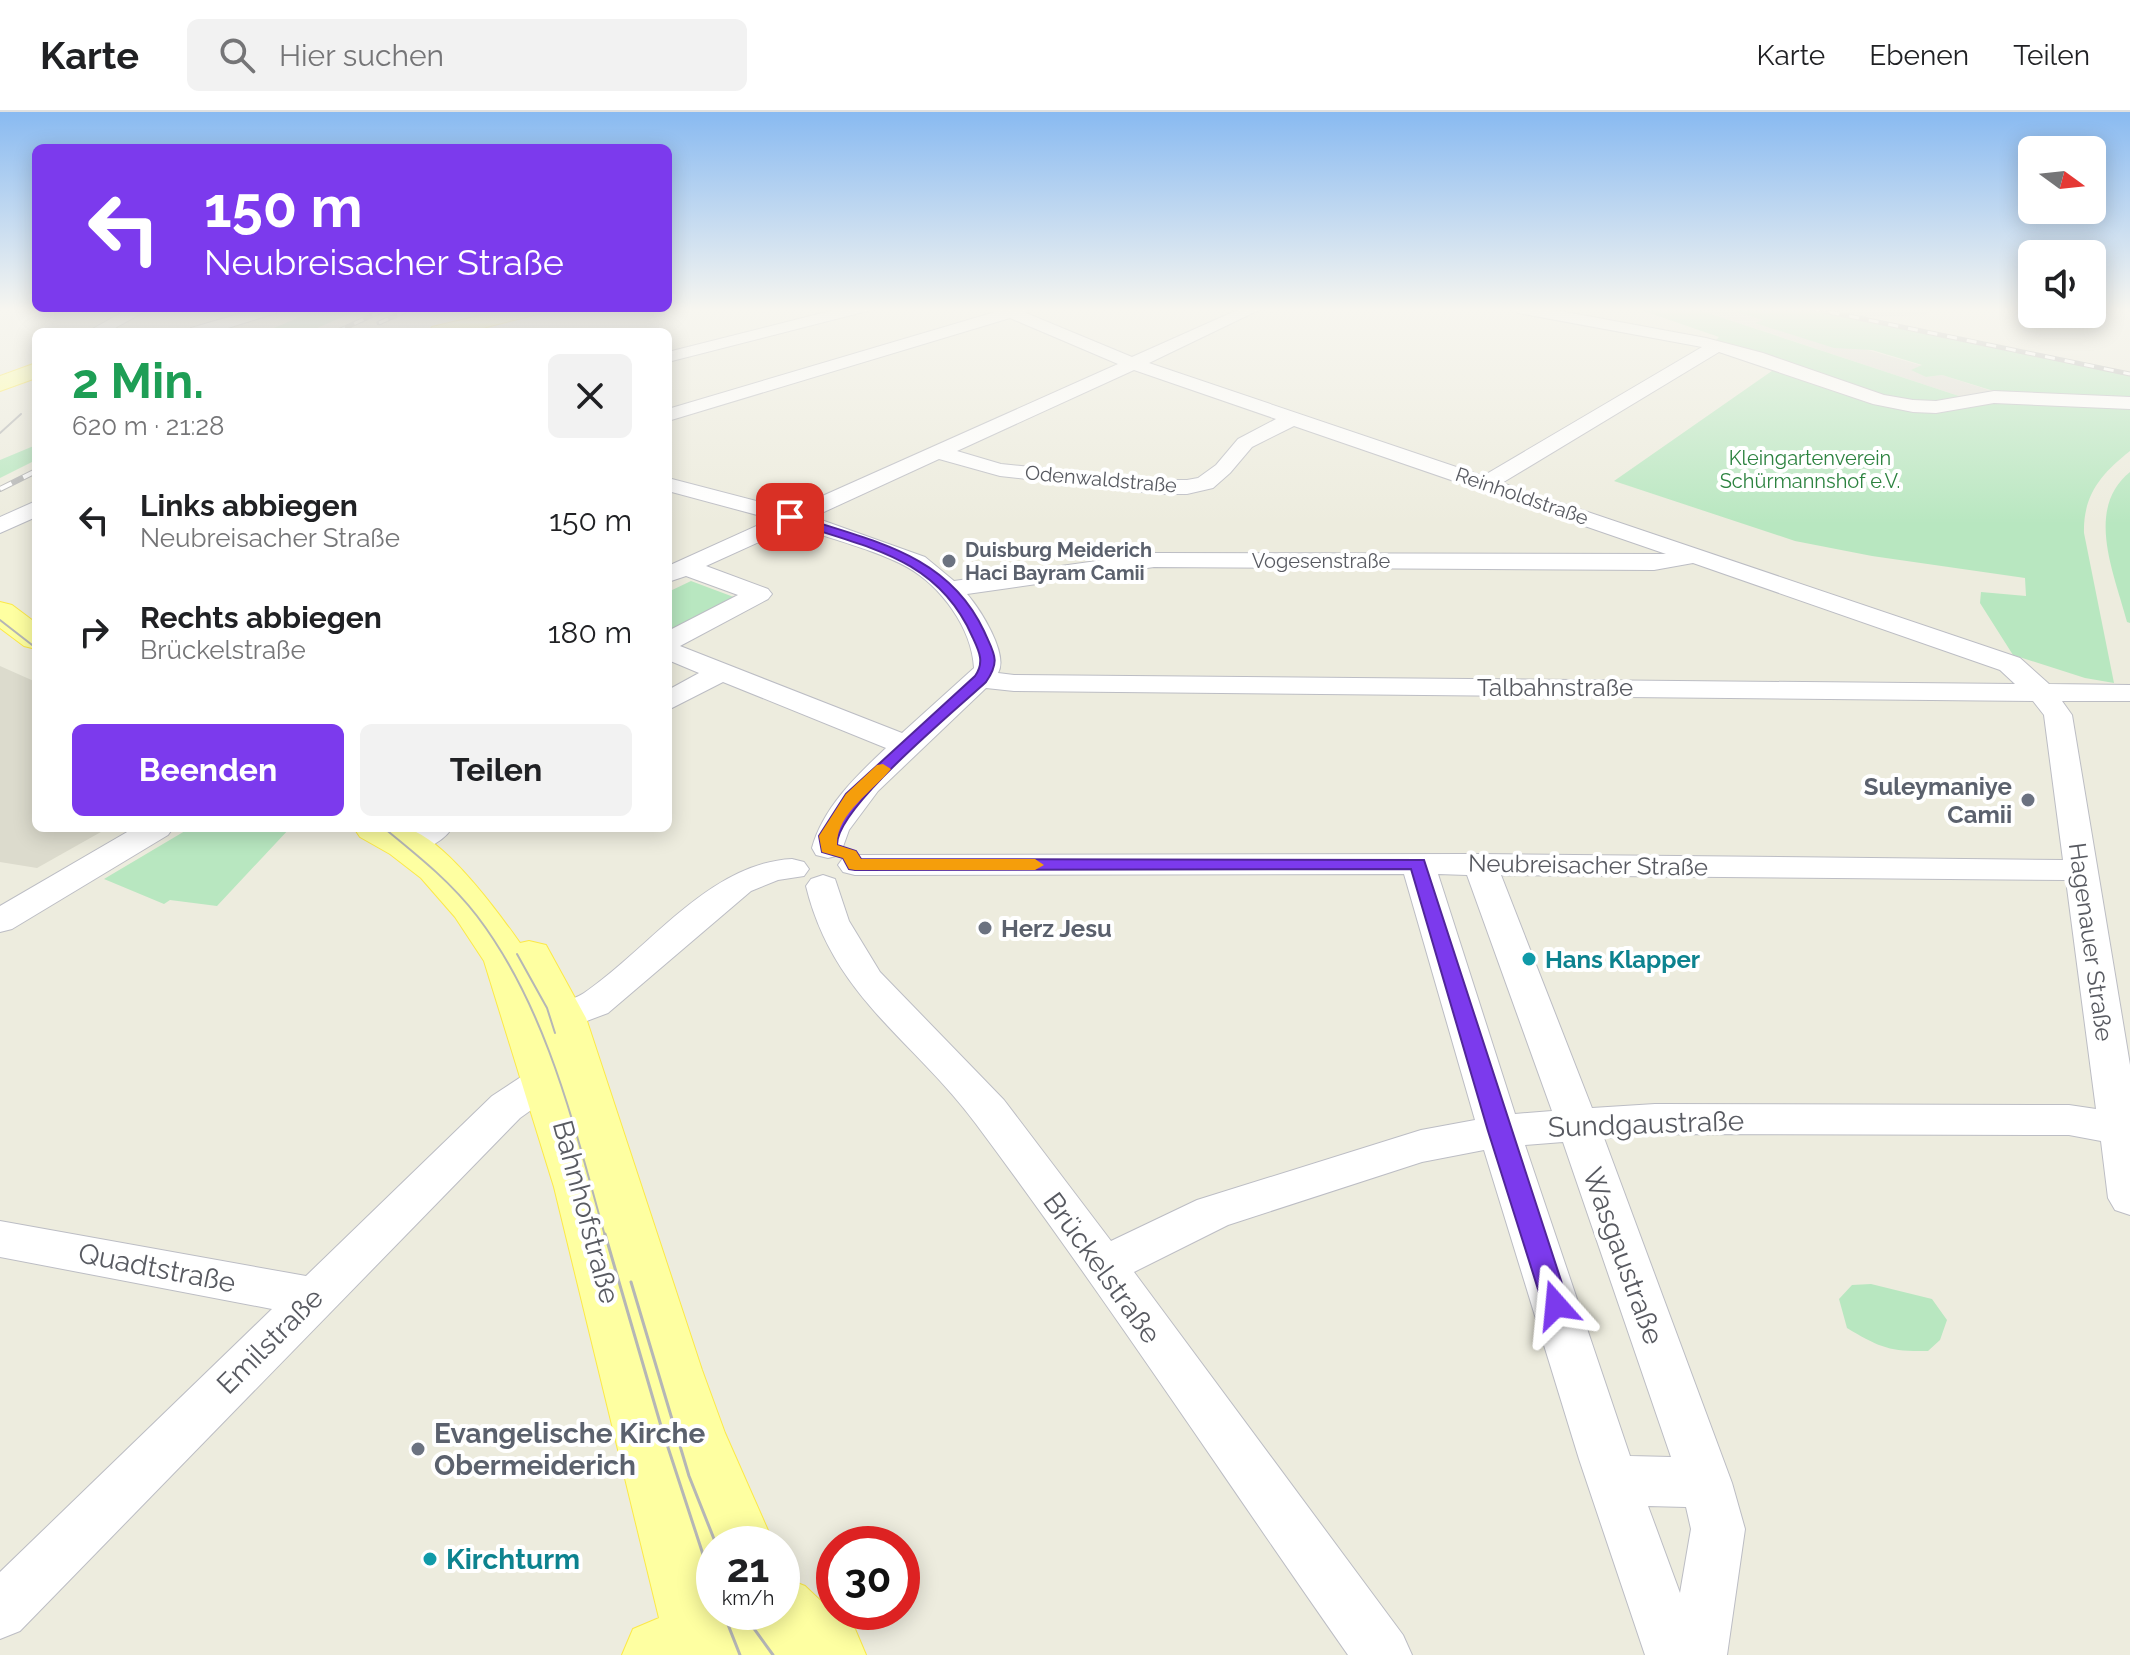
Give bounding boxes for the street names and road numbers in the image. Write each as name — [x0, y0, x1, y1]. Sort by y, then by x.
street label: Odenwaldstraße — [1024, 460, 1178, 498]
street label: Reinholdstraße — [1452, 462, 1592, 530]
street label: Vogesenstraße — [1252, 549, 1390, 573]
street label: Talbahnstraße — [1477, 673, 1633, 702]
street label: Hagenauer Straße — [2063, 841, 2119, 1043]
street label: Neubreisacher Straße — [1468, 848, 1708, 882]
street label: Sundgaustraße — [1547, 1104, 1745, 1144]
street label: Bahnhofstraße — [546, 1117, 626, 1307]
street label: Wasgaustraße — [1576, 1163, 1670, 1349]
street label: Brückelstraße — [1036, 1186, 1168, 1350]
street label: Quadtstraße — [76, 1237, 238, 1299]
street label: Emilstraße — [210, 1281, 330, 1401]

